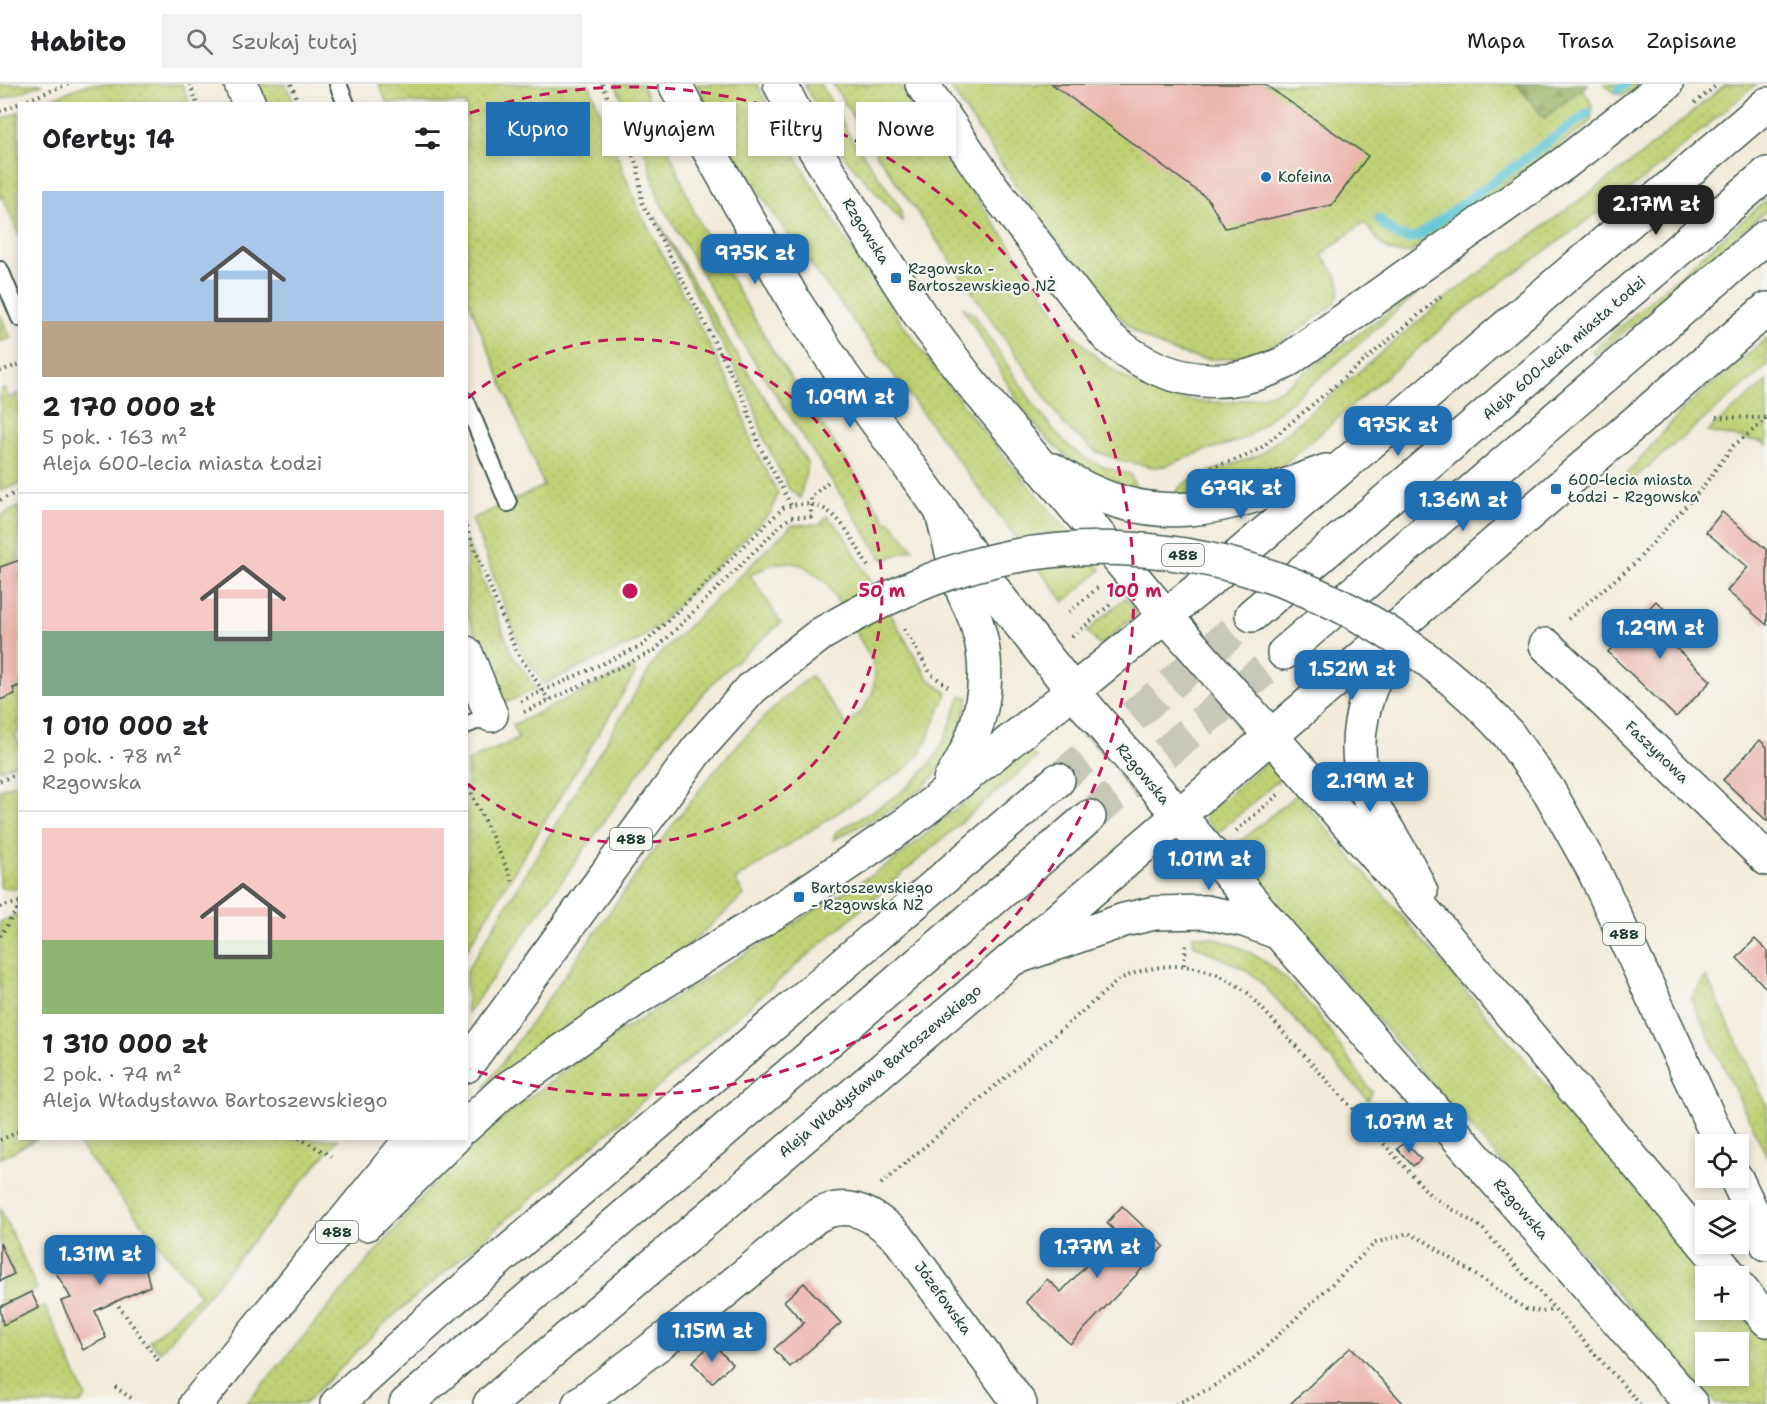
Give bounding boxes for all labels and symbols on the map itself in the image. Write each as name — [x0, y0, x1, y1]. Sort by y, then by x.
place label: Kofeina — [1278, 167, 1332, 187]
marker: Kofeina — [1259, 170, 1273, 184]
pin: 2.17M zł — [1594, 185, 1718, 236]
street label: Rzgowska — [838, 194, 895, 268]
pin: 975K zł — [700, 234, 810, 285]
place label: Rzgowska - Bartoszewskiego NŻ — [908, 259, 1056, 296]
marker: Rzgowska - Bartoszewskiego NŻ — [889, 271, 903, 285]
street label: Aleja 600-lecia miasta Łodzi — [1478, 271, 1650, 425]
pin: 1.09M zł — [788, 378, 912, 429]
pin: 975K zł — [1343, 406, 1453, 457]
pin: 679K zł — [1186, 469, 1296, 520]
place label: 600-lecia miasta Łodzi - Rzgowska — [1567, 470, 1700, 507]
pin: 1.36M zł — [1401, 481, 1525, 532]
marker: 600-lecia miasta Łodzi - Rzgowska — [1549, 482, 1563, 496]
road number: 488 — [1162, 544, 1204, 566]
text: 50 m — [859, 579, 906, 603]
text: 100 m — [1106, 579, 1162, 603]
centre of rings — [620, 581, 640, 601]
pin: 1.29M zł — [1598, 609, 1722, 660]
pin: 1.52M zł — [1290, 650, 1414, 701]
street label: Faszynowa — [1621, 717, 1694, 788]
street label: Rzgowska — [1111, 739, 1175, 809]
pin: 2.19M zł — [1308, 762, 1432, 813]
road number: 488 — [610, 828, 652, 850]
pin: 1.01M zł — [1147, 840, 1271, 891]
place label: Bartoszewskiego - Rzgowska NŻ — [811, 878, 933, 915]
marker: Bartoszewskiego - Rzgowska NŻ — [792, 890, 806, 904]
road number: 488 — [1603, 923, 1645, 945]
street label: Aleja Władysława Bartoszewskiego — [774, 980, 986, 1162]
pin: 1.07M zł — [1347, 1103, 1471, 1154]
street label: Rzgowska — [1489, 1174, 1553, 1244]
road number: 488 — [316, 1221, 358, 1243]
pin: 1.77M zł — [1035, 1228, 1159, 1279]
pin: 1.31M zł — [38, 1235, 162, 1286]
street label: Józefowska — [910, 1257, 977, 1339]
pin: 1.15M zł — [650, 1312, 774, 1363]

